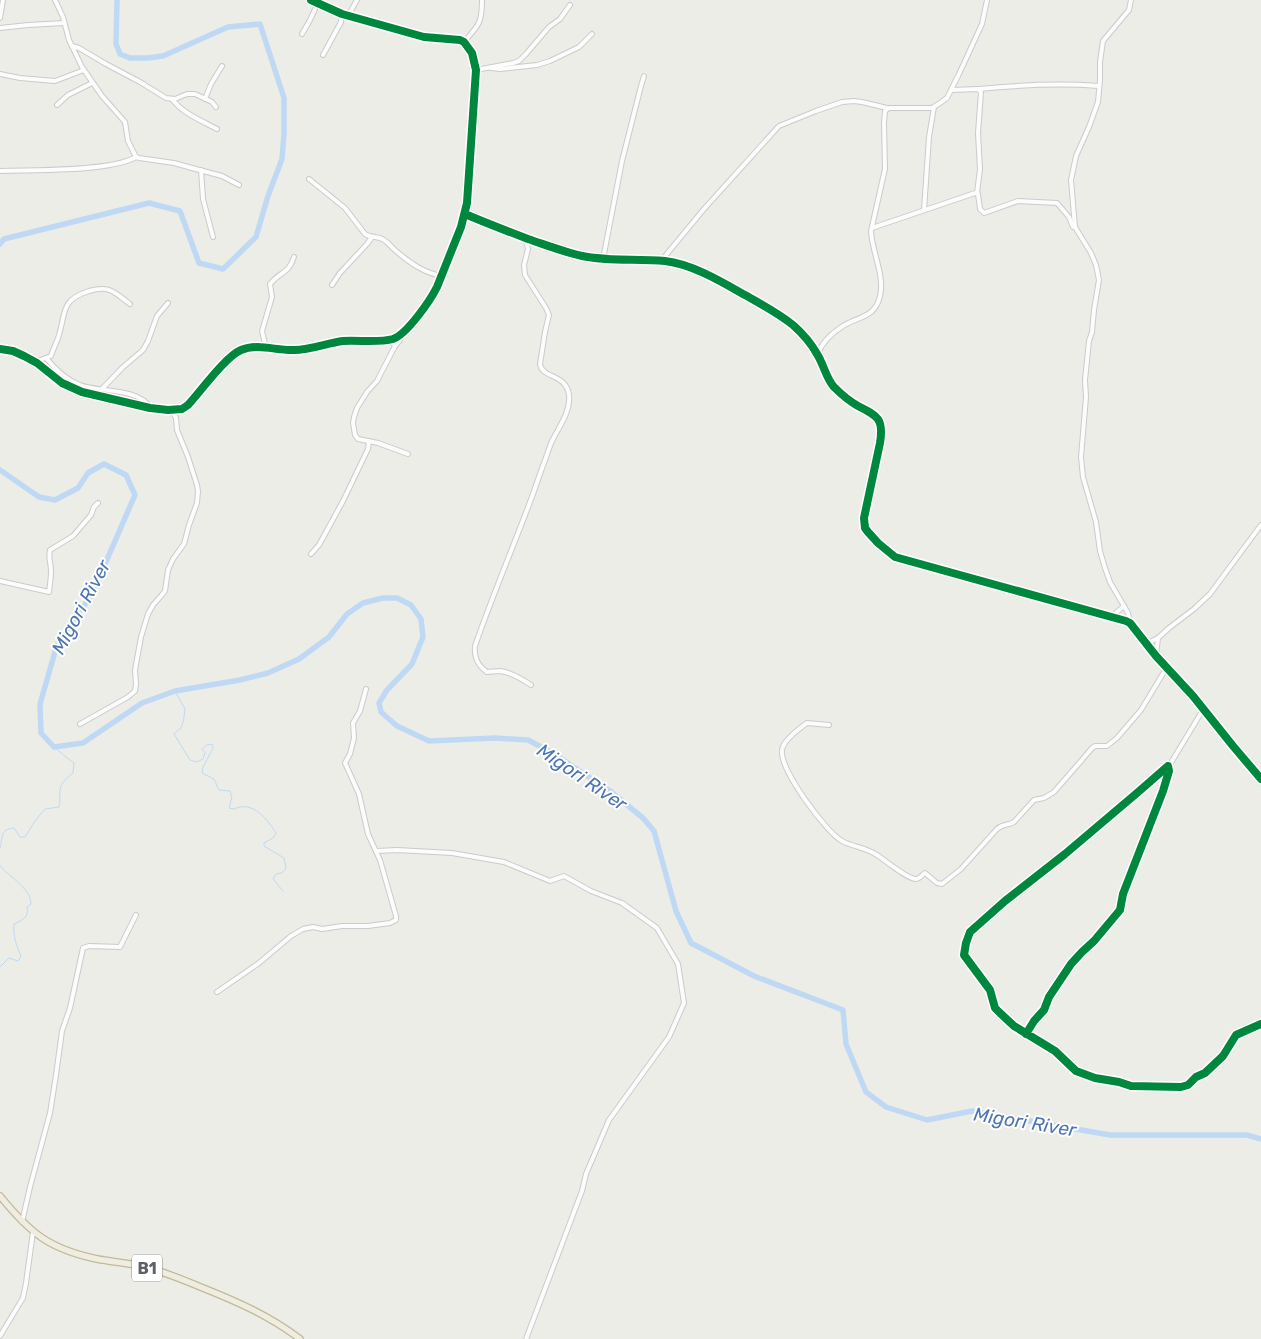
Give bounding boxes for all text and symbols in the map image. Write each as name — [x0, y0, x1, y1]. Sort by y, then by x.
water label: Migori River — [47, 555, 116, 658]
water label: Migori River — [533, 738, 632, 816]
water label: Migori River — [972, 1103, 1079, 1142]
road number: B1 — [132, 1254, 162, 1282]

